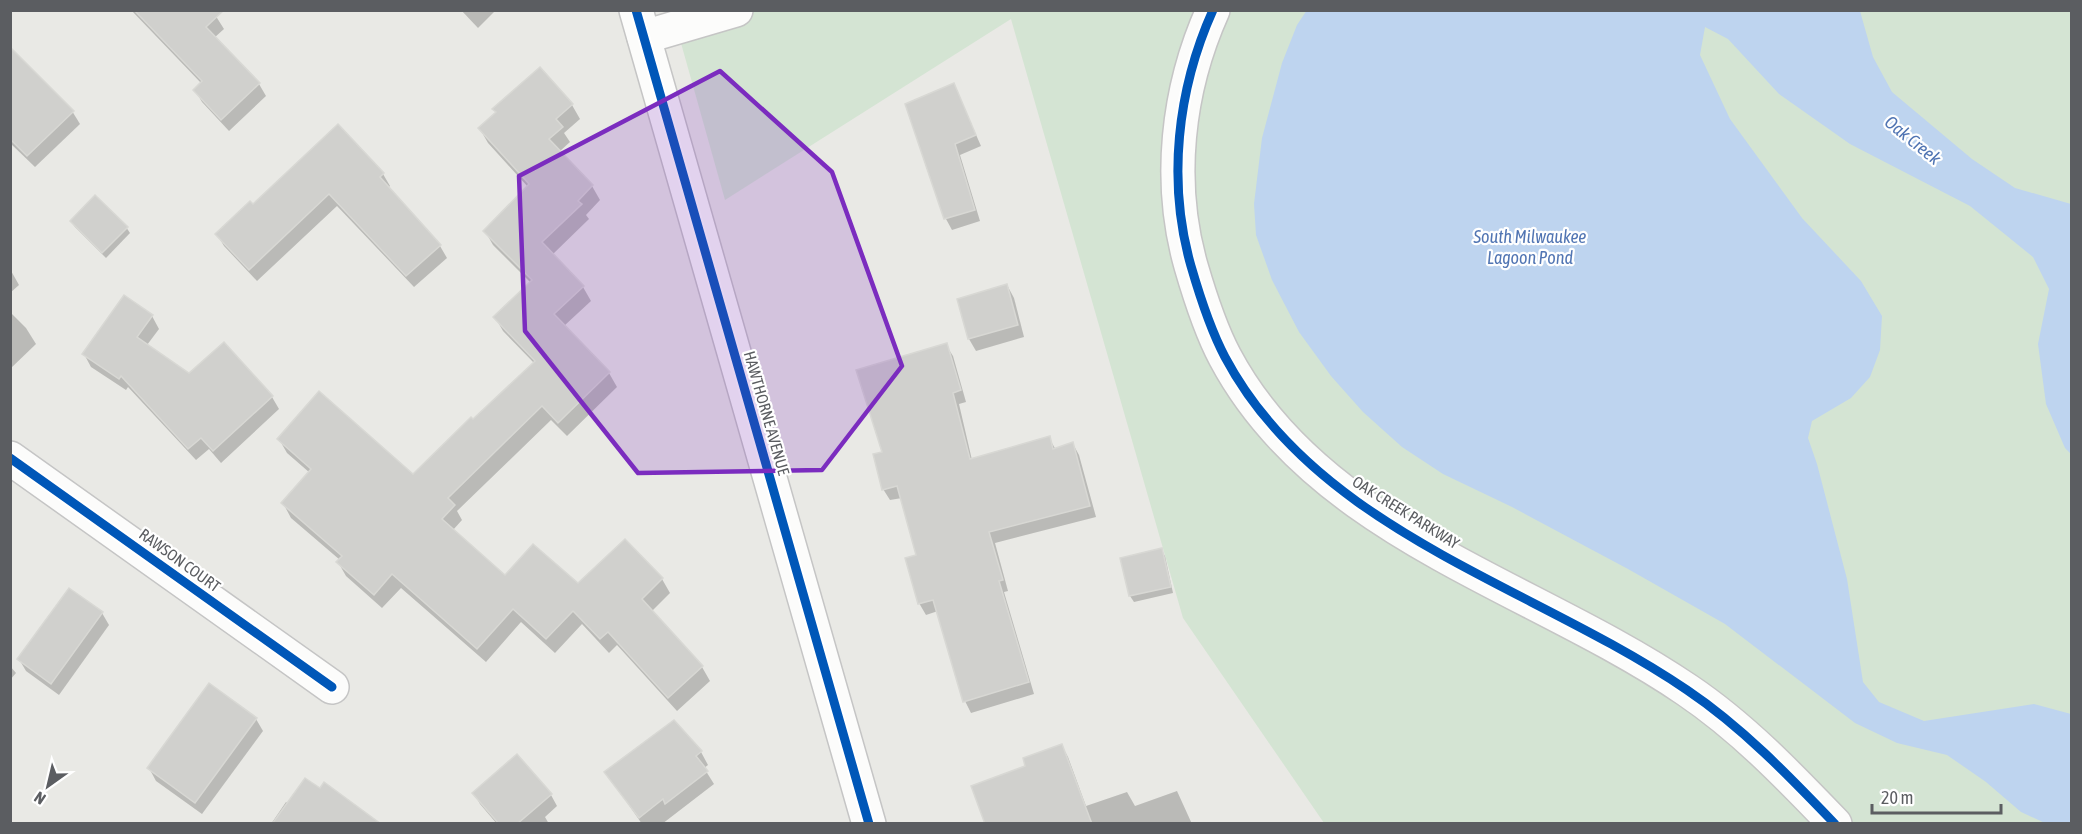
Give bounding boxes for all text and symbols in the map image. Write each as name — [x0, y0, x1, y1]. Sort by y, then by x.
water label: Oak Creek — [1881, 111, 1946, 170]
water label: South Milwaukee Lagoon Pond — [1472, 226, 1587, 268]
street label: HAWTHORNE AVENUE — [741, 349, 793, 477]
street label: OAK CREEK PARKWAY — [1349, 472, 1463, 553]
street label: RAWSON COURT — [136, 525, 224, 595]
north arrow — [18, 756, 78, 816]
scale bar — [1872, 777, 2001, 815]
text: 20 m — [1881, 787, 1913, 808]
text: N — [31, 788, 49, 809]

